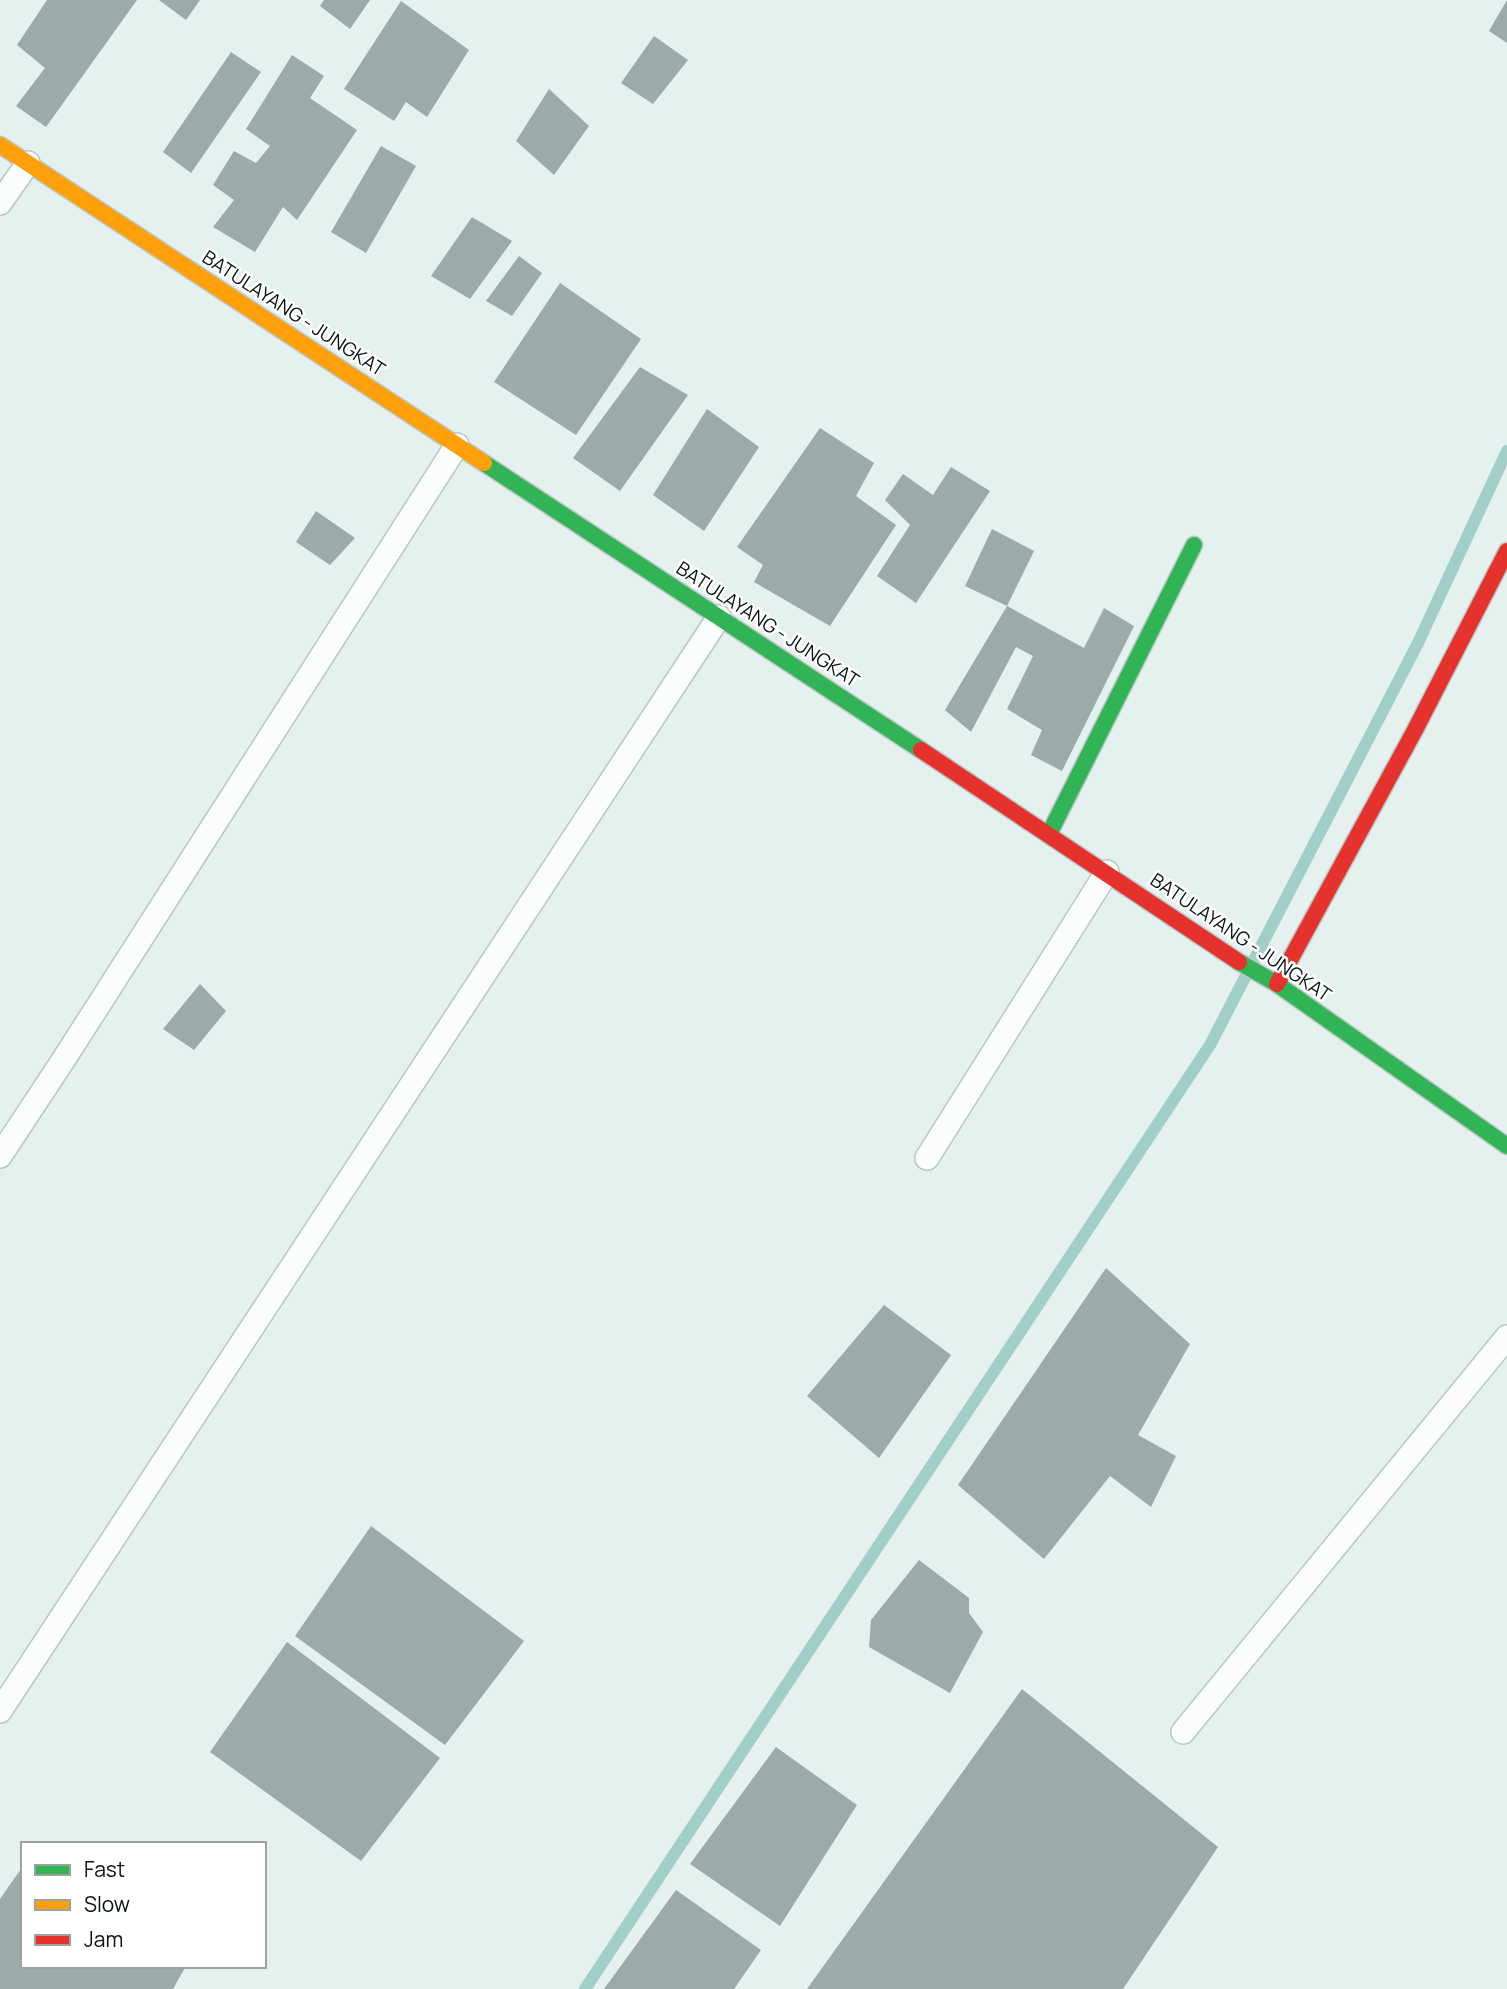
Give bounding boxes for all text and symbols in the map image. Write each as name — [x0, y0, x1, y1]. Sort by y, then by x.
street label: BATULAYANG - JUNGKAT — [198, 244, 391, 382]
street label: BATULAYANG - JUNGKAT — [672, 555, 865, 693]
street label: BATULAYANG - JUNGKAT — [1145, 867, 1337, 1008]
legend — [21, 1842, 266, 1968]
text: Fast — [84, 1855, 125, 1883]
text: Slow — [84, 1890, 130, 1918]
text: Jam — [84, 1925, 123, 1953]

